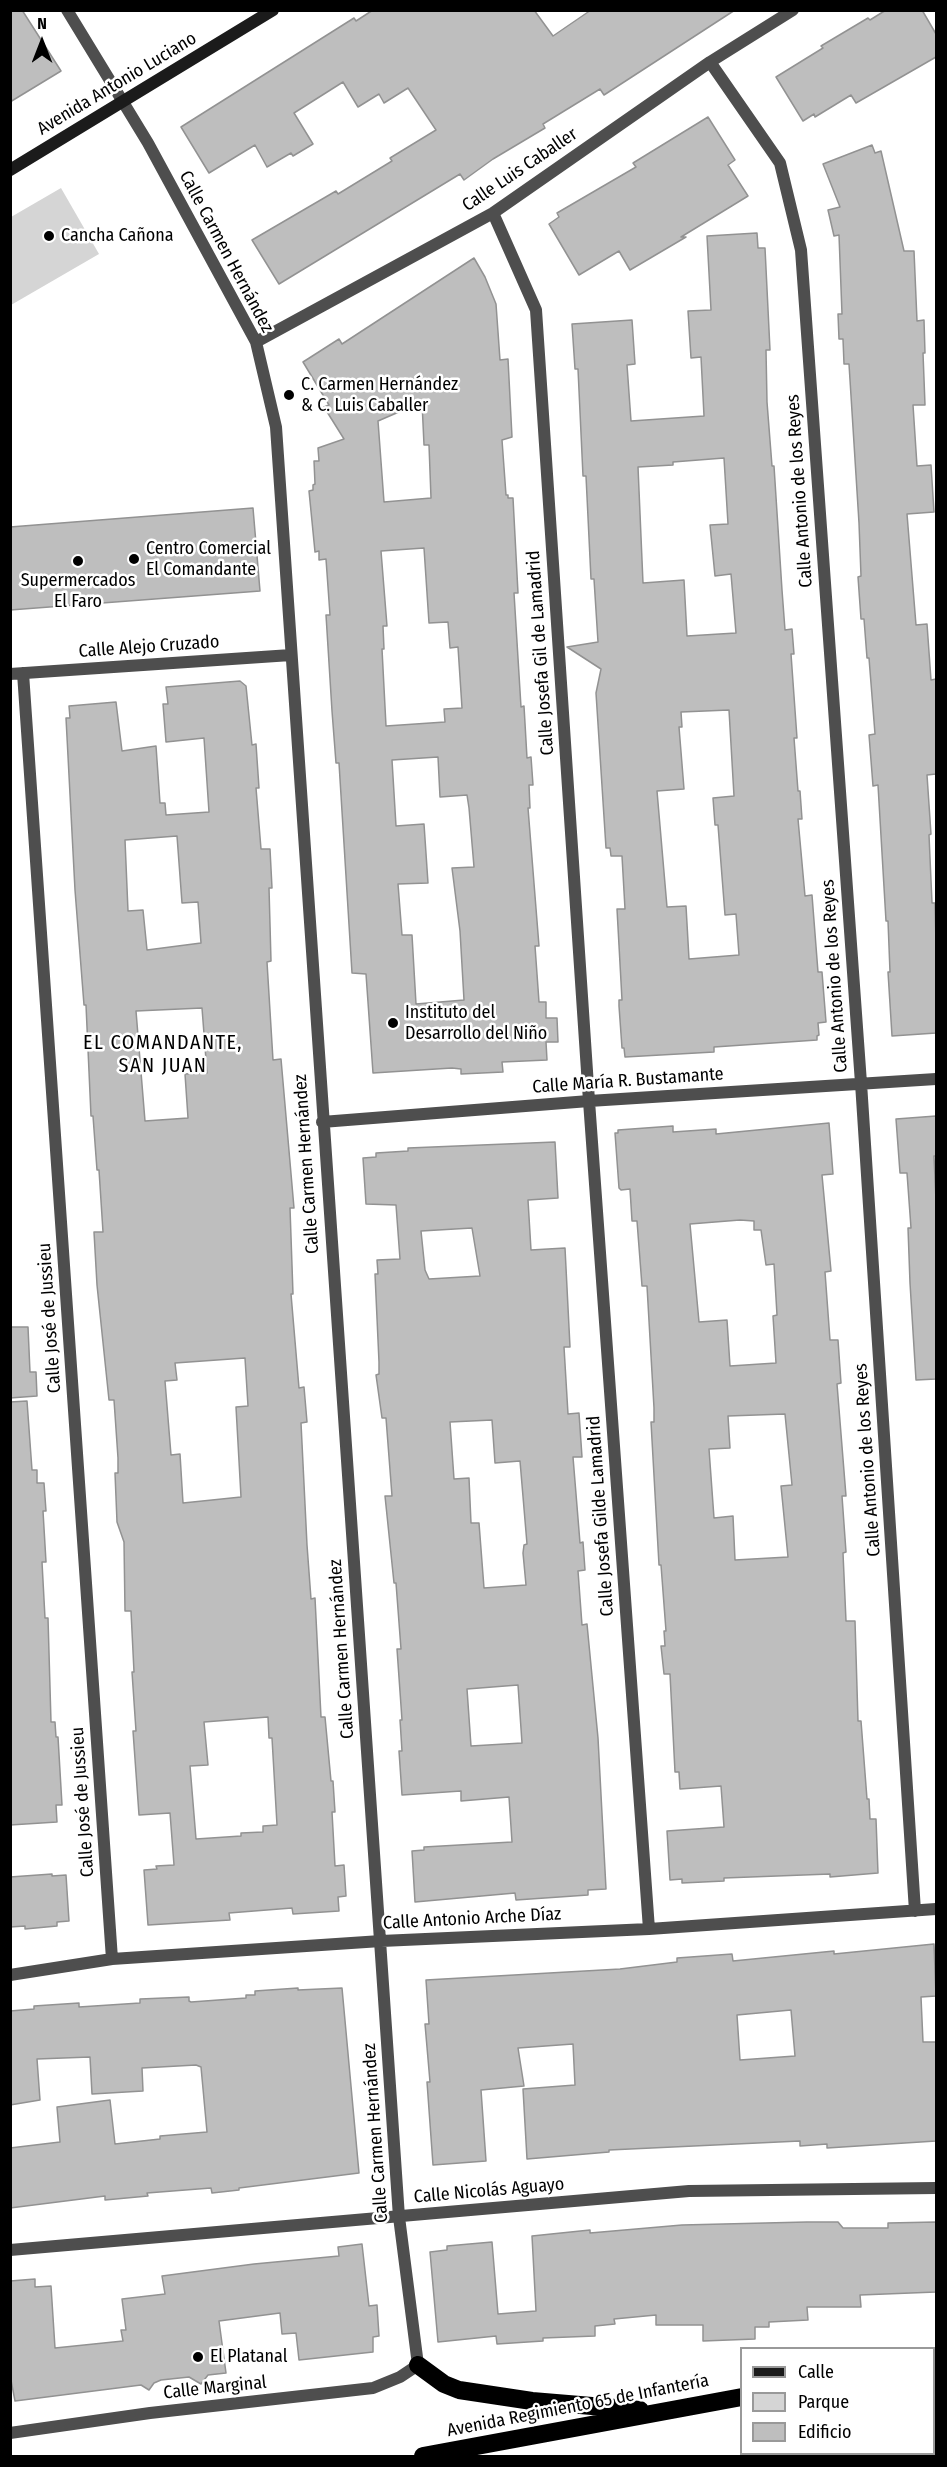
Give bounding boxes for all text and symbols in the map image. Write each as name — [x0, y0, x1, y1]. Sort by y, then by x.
north arrow — [12, 12, 72, 72]
text: N — [37, 14, 47, 33]
street label: Avenida Antonio Luciano — [33, 28, 201, 140]
street label: Calle Luis Caballer — [458, 124, 582, 216]
street label: Calle Carmen Hernández — [174, 167, 278, 337]
place label: Cancha Cañona — [61, 225, 174, 247]
marker: Cancha Cañona — [42, 229, 56, 243]
place label: C. Carmen Hernández & C. Luis Caballer — [301, 374, 458, 416]
marker: C. Carmen Hernández & C. Luis Caballer — [282, 388, 296, 402]
street label: Calle Antonio de los Reyes — [782, 394, 818, 588]
place label: Centro Comercial El Comandante — [146, 538, 271, 580]
street label: Calle Josefa Gil de Lamadrid — [523, 550, 559, 756]
marker: Centro Comercial El Comandante — [127, 552, 141, 566]
marker: Supermercados El Faro — [71, 554, 85, 568]
place label: Supermercados El Faro — [21, 570, 135, 612]
street label: Calle Alejo Cruzado — [78, 631, 220, 663]
street label: Calle Antonio de los Reyes — [817, 879, 853, 1073]
place label: Instituto del Desarrollo del Niño — [405, 1002, 547, 1044]
marker: Instituto del Desarrollo del Niño — [386, 1016, 400, 1030]
district label: EL COMANDANTE, SAN JUAN — [83, 1031, 243, 1078]
street label: Calle María R. Bustamante — [532, 1064, 724, 1098]
street label: Calle Carmen Hernández — [290, 1073, 324, 1255]
street label: Calle José de Jussieu — [34, 1242, 66, 1394]
street label: Calle Antonio de los Reyes — [850, 1363, 886, 1557]
street label: Calle Josefa Gilde Lamadrid — [583, 1415, 619, 1617]
street label: Calle Carmen Hernández — [325, 1558, 359, 1740]
street label: Calle José de Jussieu — [67, 1726, 99, 1878]
street label: Calle Antonio Arche Díaz — [382, 1904, 562, 1934]
street label: Calle Carmen Hernández — [359, 2042, 393, 2224]
street label: Calle Nicolás Aguayo — [413, 2174, 565, 2208]
place label: El Platanal — [210, 2346, 287, 2368]
legend — [740, 2347, 935, 2455]
marker: El Platanal — [191, 2350, 205, 2364]
text: Calle — [798, 2361, 834, 2383]
street label: Avenida Regimiento 65 de Infantería — [445, 2370, 711, 2442]
street label: Calle Marginal — [162, 2372, 268, 2404]
text: Parque — [798, 2391, 849, 2413]
text: Edificio — [798, 2421, 851, 2443]

